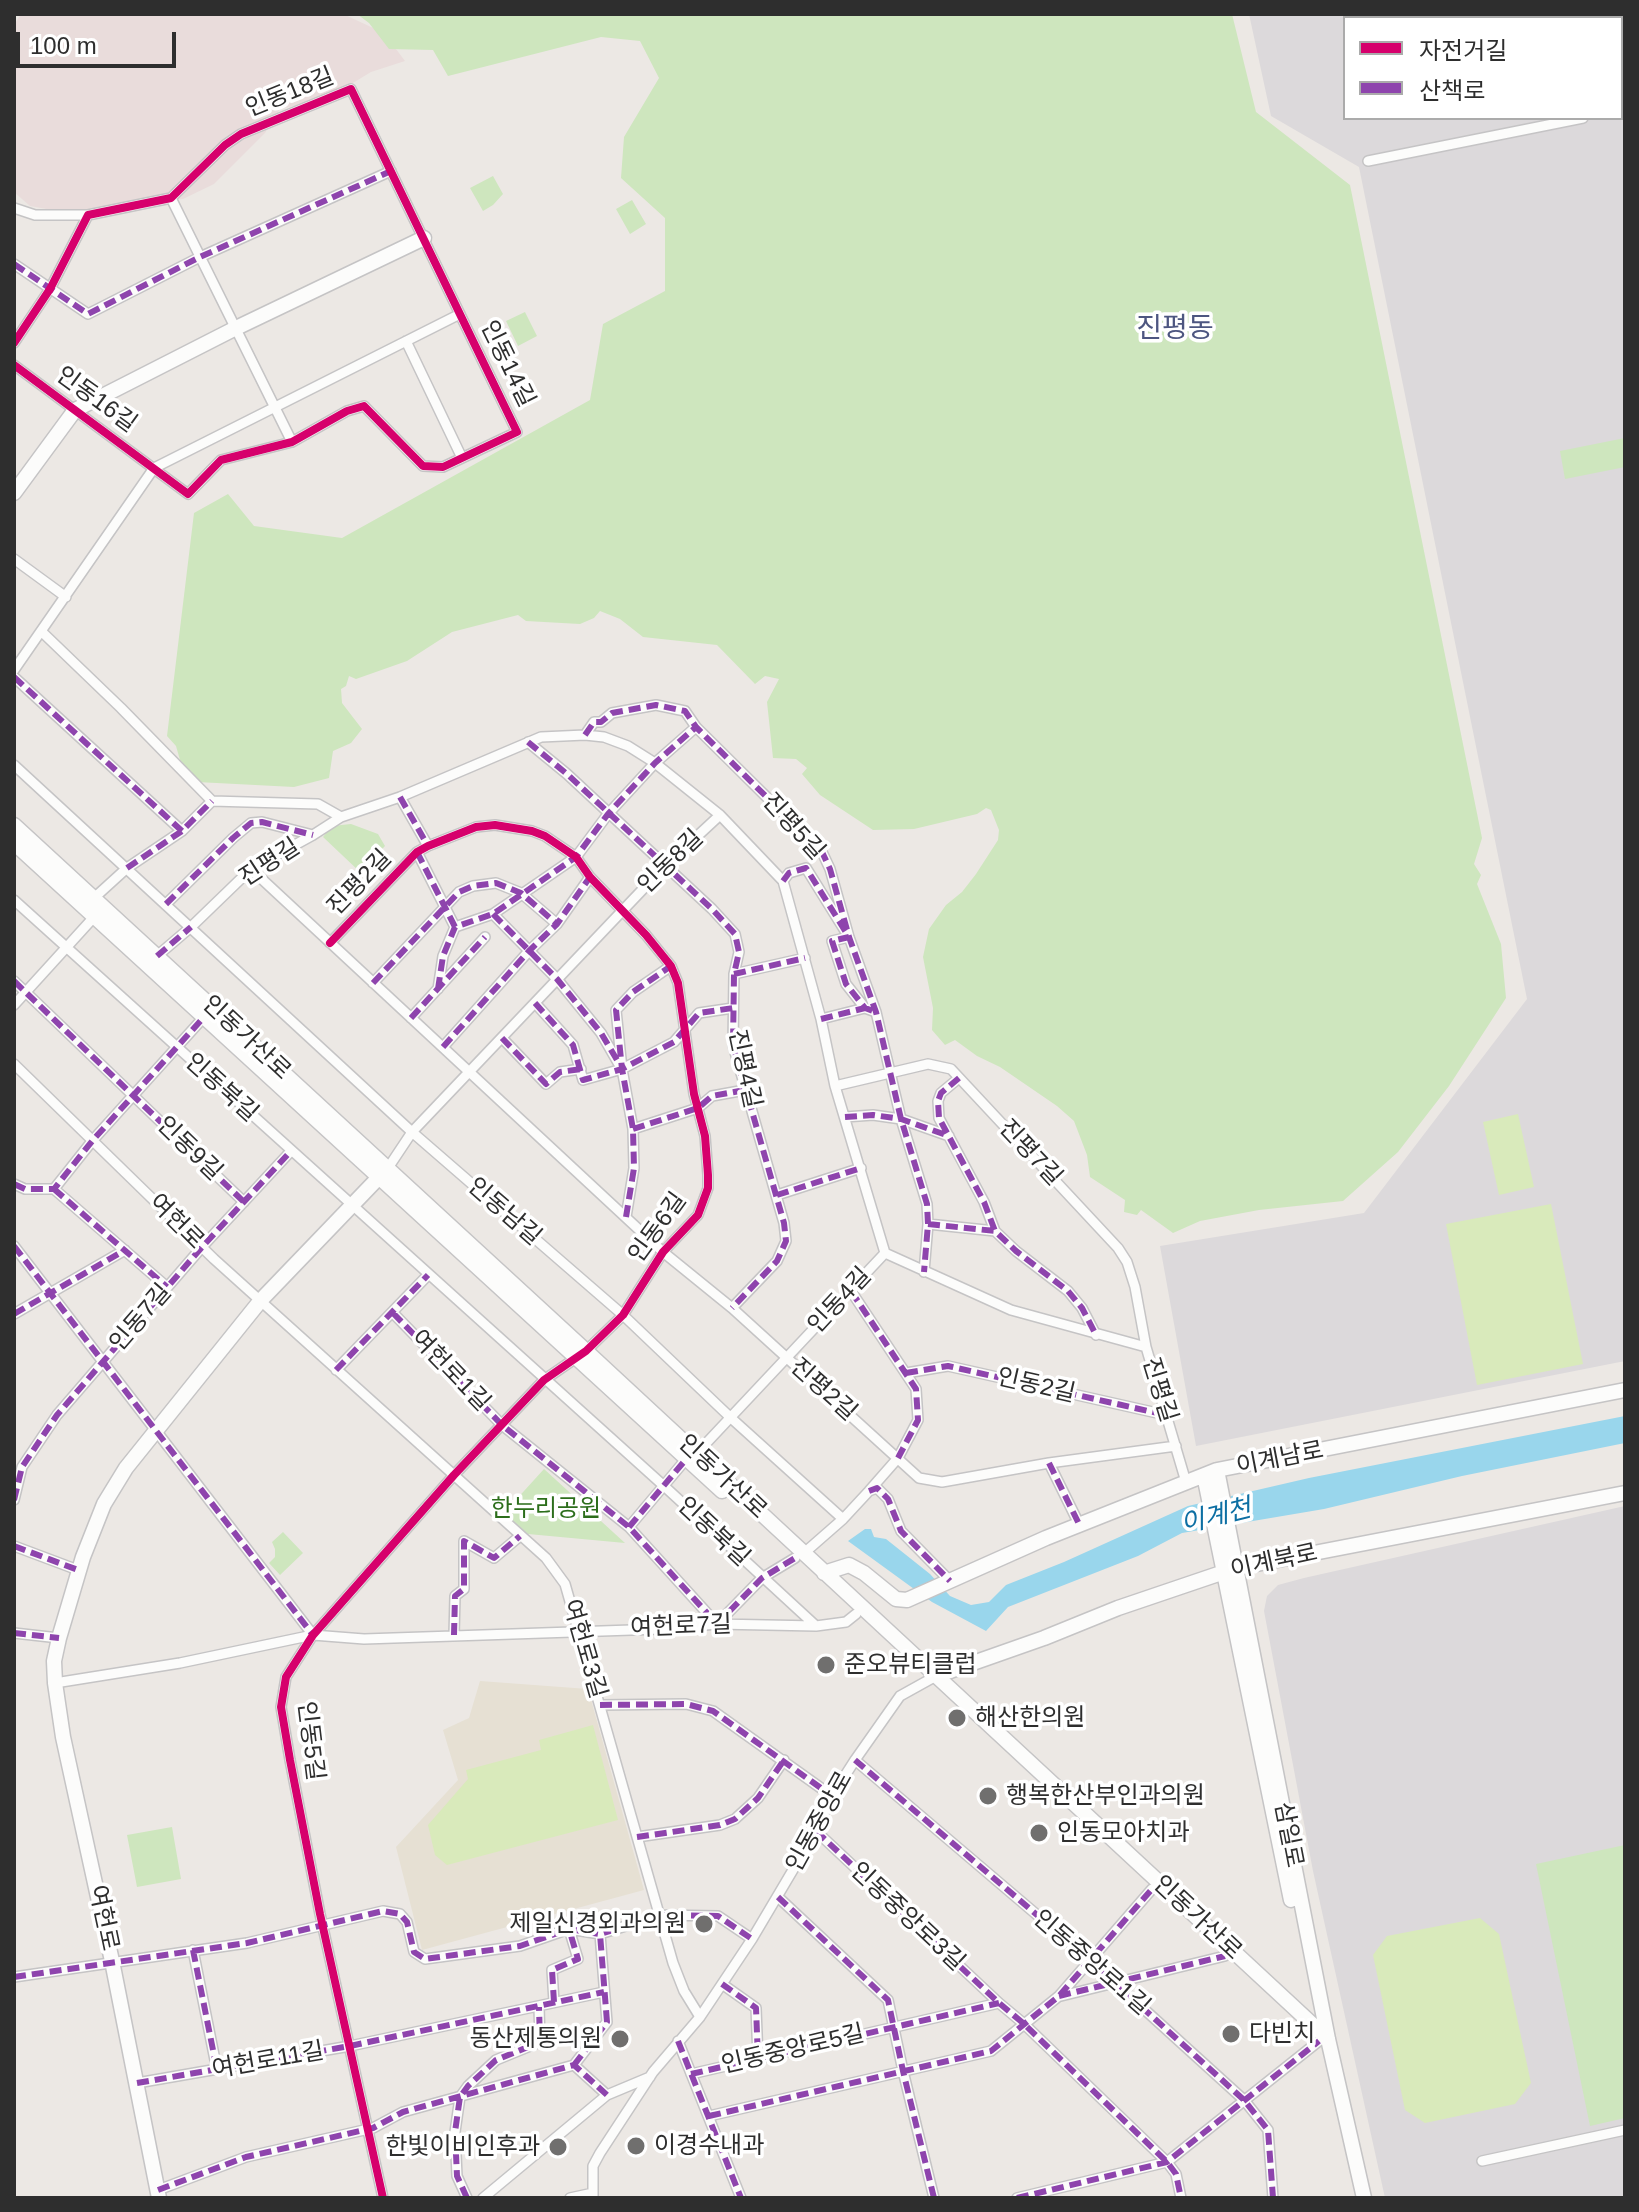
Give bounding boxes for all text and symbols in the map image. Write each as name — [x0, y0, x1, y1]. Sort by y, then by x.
scale bar — [20, 16, 180, 66]
legend — [1343, 16, 1623, 120]
text: 100 m — [30, 32, 97, 59]
text: 자전거길 — [1419, 37, 1507, 64]
street label: 인동18길 — [242, 62, 338, 124]
text: 산책로 — [1419, 77, 1485, 104]
district label: 진평동 — [1136, 312, 1214, 346]
street label: 인동14길 — [474, 316, 540, 412]
street label: 인동16길 — [50, 361, 142, 439]
street label: 진평5길 — [756, 788, 830, 866]
street label: 인동8길 — [632, 824, 710, 900]
street label: 진평길 — [234, 833, 306, 893]
street label: 진평2길 — [322, 844, 398, 922]
street label: 인동가산로 — [196, 990, 296, 1086]
street label: 진평4길 — [722, 1027, 766, 1111]
street label: 인동북길 — [179, 1048, 263, 1128]
street label: 인동9길 — [150, 1111, 228, 1187]
street label: 진평7길 — [992, 1114, 1068, 1192]
street label: 인동남길 — [461, 1172, 547, 1252]
street label: 인동6길 — [623, 1187, 693, 1269]
street label: 여헌로 — [142, 1188, 210, 1256]
street label: 인동4길 — [802, 1262, 878, 1340]
street label: 인동7길 — [104, 1279, 178, 1357]
street label: 여헌로1길 — [404, 1324, 496, 1418]
street label: 진평2길 — [784, 1353, 862, 1427]
street label: 진평길 — [1136, 1354, 1182, 1426]
street label: 인동2길 — [994, 1363, 1078, 1409]
street label: 인동가산로 — [672, 1429, 772, 1525]
street label: 이계남로 — [1234, 1436, 1326, 1482]
street label: 인동북길 — [671, 1491, 755, 1573]
water label: 이계천 — [1177, 1493, 1255, 1541]
park label: 한누리공원 — [491, 1495, 601, 1523]
street label: 이계북로 — [1228, 1539, 1320, 1585]
street label: 여헌로3길 — [556, 1596, 612, 1702]
street label: 여헌로7길 — [630, 1611, 732, 1643]
place label: 준오뷰티클럽 — [844, 1651, 976, 1679]
marker: 준오뷰티클럽 — [815, 1654, 837, 1676]
street label: 인동5길 — [291, 1700, 329, 1782]
place label: 해산한의원 — [975, 1704, 1085, 1732]
marker: 해산한의원 — [946, 1707, 968, 1729]
street label: 인동중앙로 — [781, 1767, 859, 1877]
place label: 행복한산부인과의원 — [1006, 1782, 1205, 1810]
marker: 행복한산부인과의원 — [977, 1785, 999, 1807]
street label: 삼일로 — [1268, 1800, 1308, 1870]
place label: 인동모아치과 — [1057, 1819, 1189, 1847]
marker: 인동모아치과 — [1028, 1822, 1050, 1844]
street label: 인동중앙로3길 — [844, 1857, 970, 1977]
street label: 인동가산로 — [1147, 1870, 1247, 1966]
street label: 여헌로 — [82, 1883, 124, 1953]
street label: 인동중앙로1길 — [1027, 1904, 1155, 2022]
place label: 제일신경외과의원 — [509, 1910, 686, 1938]
marker: 제일신경외과의원 — [693, 1913, 715, 1935]
street label: 인동중앙로5길 — [719, 2020, 867, 2080]
place label: 다빈치 — [1249, 2020, 1315, 2048]
marker: 다빈치 — [1220, 2023, 1242, 2045]
place label: 동산제통의원 — [470, 2025, 602, 2053]
marker: 동산제통의원 — [609, 2028, 631, 2050]
street label: 여헌로11길 — [210, 2037, 326, 2085]
place label: 이경수내과 — [654, 2132, 764, 2160]
place label: 한빛이비인후과 — [385, 2133, 540, 2161]
marker: 이경수내과 — [625, 2135, 647, 2157]
marker: 한빛이비인후과 — [547, 2136, 569, 2158]

